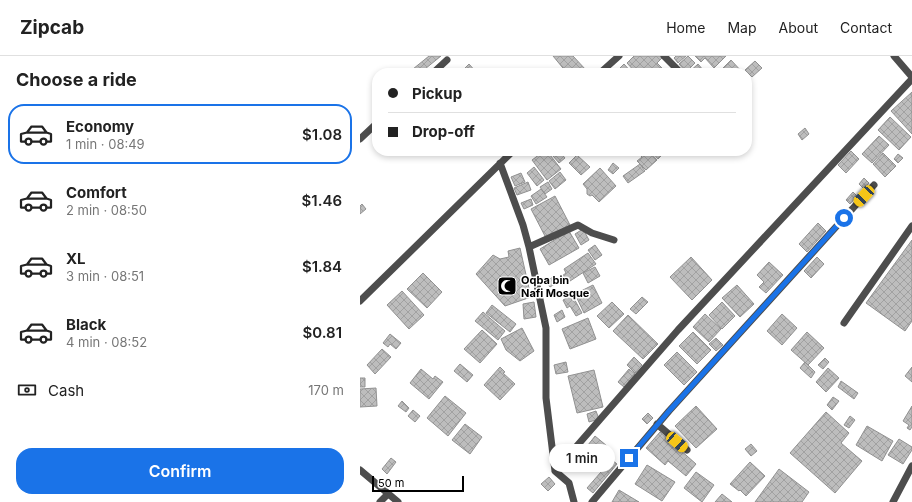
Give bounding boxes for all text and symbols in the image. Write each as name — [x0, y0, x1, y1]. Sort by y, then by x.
text: Zipcab — [20, 16, 84, 39]
text: Home — [666, 19, 705, 36]
text: Map — [727, 19, 757, 36]
text: About — [779, 19, 818, 36]
text: Contact — [840, 19, 892, 36]
text: Choose a ride — [16, 69, 137, 90]
text: Pickup — [412, 84, 462, 103]
icon: car — [18, 116, 54, 152]
text: Economy — [66, 117, 134, 136]
text: Drop-off — [412, 122, 475, 141]
text: $1.08 — [302, 125, 342, 144]
text: 1 min · 08:49 — [66, 136, 145, 152]
icon: car — [18, 182, 54, 218]
text: Comfort — [66, 183, 127, 202]
car — [851, 183, 877, 209]
text: $1.46 — [302, 191, 342, 210]
text: 2 min · 08:50 — [66, 202, 147, 218]
route start — [835, 209, 853, 227]
icon: car — [18, 248, 54, 284]
text: XL — [66, 249, 86, 268]
text: $1.84 — [302, 257, 342, 276]
text: 3 min · 08:51 — [66, 268, 144, 284]
place label: Oqba bin Nafi Mosque — [521, 273, 590, 300]
mosque icon: Oqba bin Nafi Mosque — [496, 275, 518, 297]
icon: car — [18, 314, 54, 350]
text: Black — [66, 315, 106, 334]
text: $0.81 — [302, 323, 342, 342]
text: 4 min · 08:52 — [66, 334, 147, 350]
icon: cash — [16, 379, 38, 401]
text: Cash — [48, 381, 84, 400]
text: 170 m — [308, 382, 344, 398]
car — [664, 430, 690, 454]
callout: 1 min — [549, 444, 615, 472]
button: Confirm — [16, 448, 344, 494]
route end — [620, 449, 638, 467]
text: 1 min — [566, 450, 598, 466]
scale bar — [372, 474, 464, 493]
text: 50 m — [378, 476, 404, 490]

